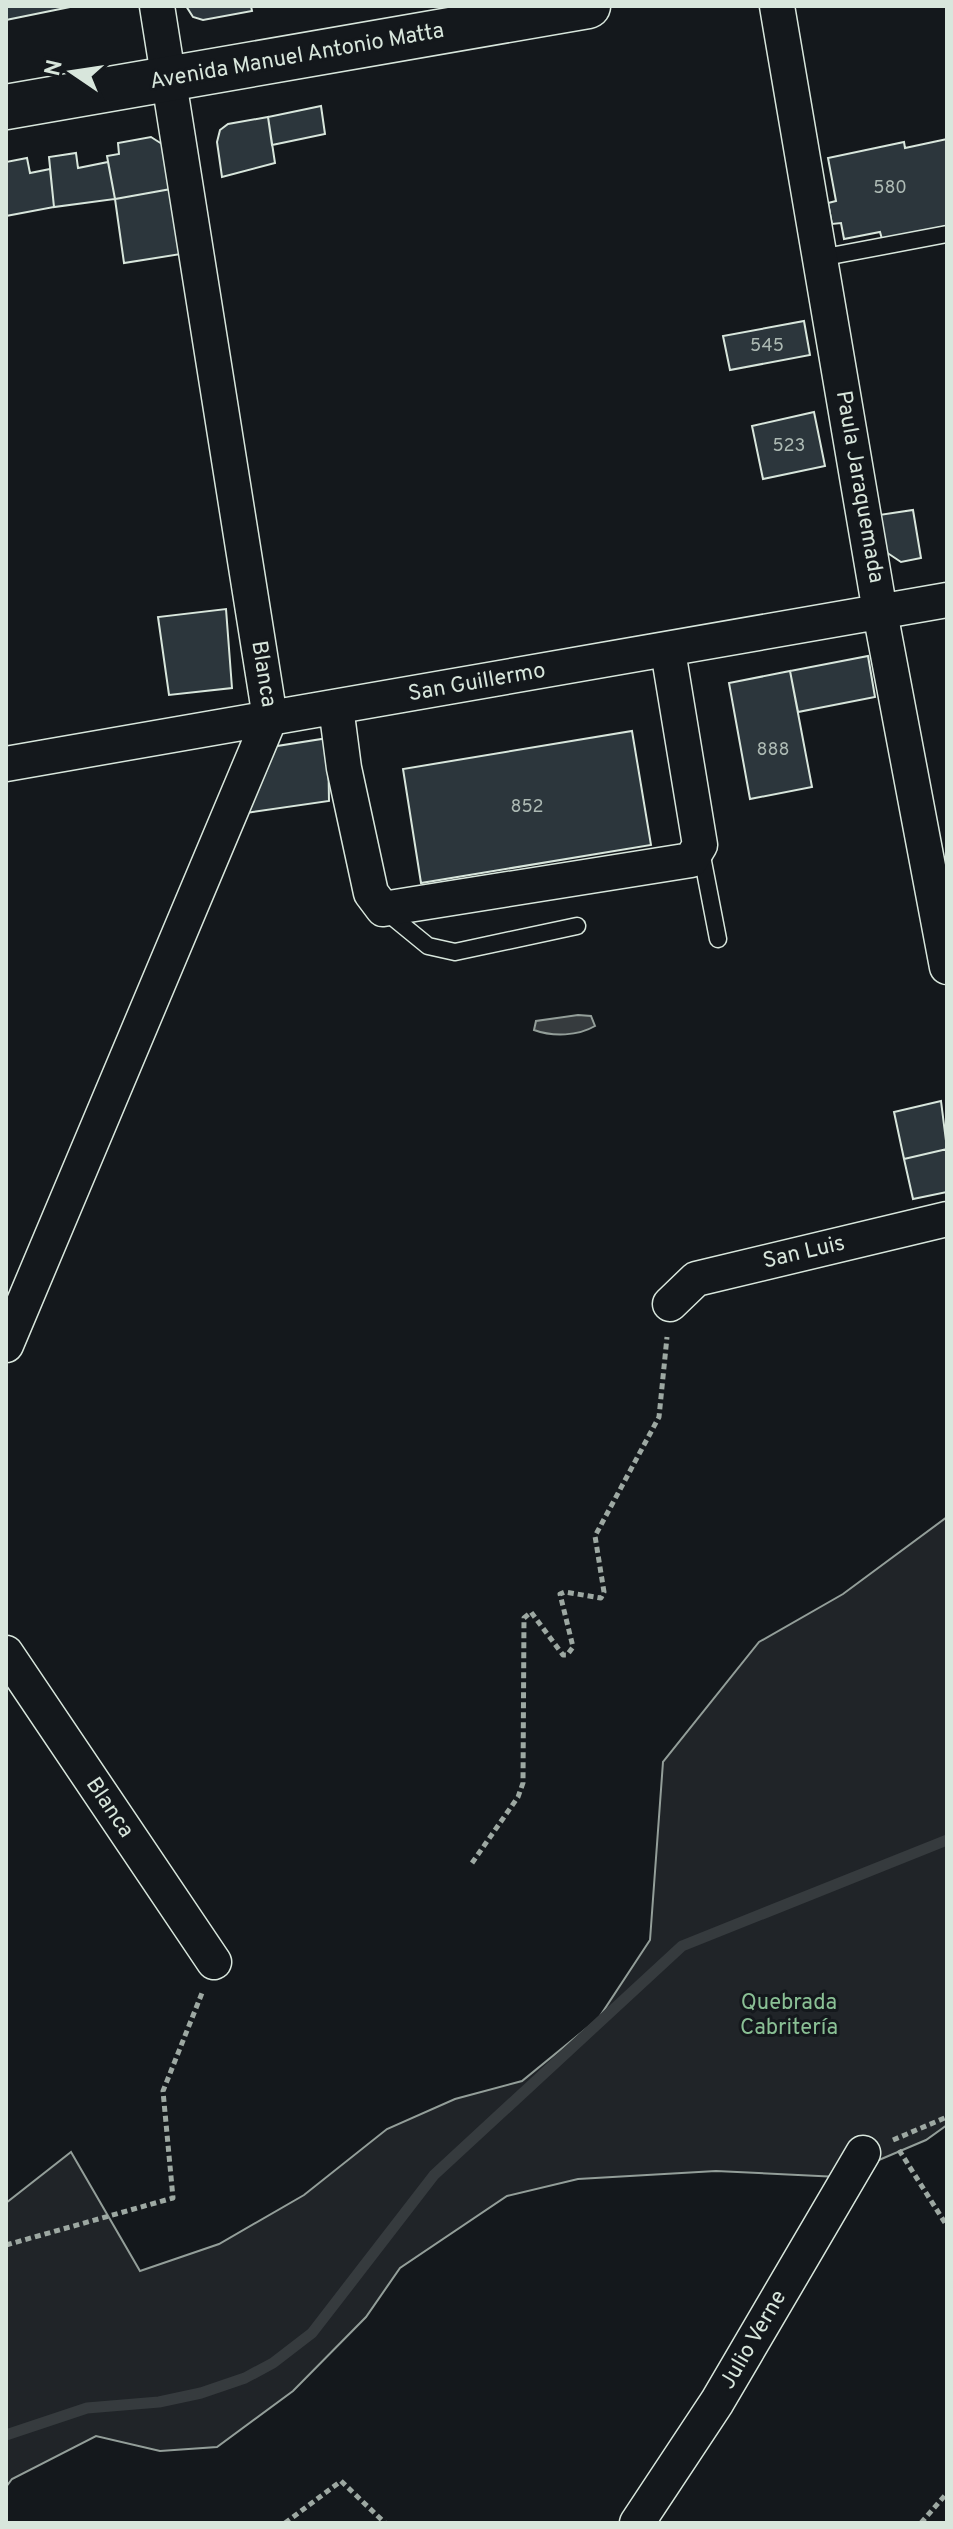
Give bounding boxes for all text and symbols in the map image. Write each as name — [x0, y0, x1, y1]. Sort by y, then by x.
street label: Avenida Manuel Antonio Matta — [148, 18, 446, 96]
north arrow — [32, 32, 112, 112]
text: N — [40, 57, 70, 79]
house number: 580 — [873, 177, 907, 200]
house number: 545 — [750, 335, 784, 358]
street label: Paula Jaraquemada — [829, 389, 889, 585]
house number: 523 — [773, 435, 805, 458]
street label: Blanca — [244, 639, 282, 709]
street label: San Guillermo — [406, 658, 548, 708]
house number: 888 — [757, 739, 790, 762]
house number: 852 — [510, 796, 544, 819]
street label: San Luis — [760, 1230, 848, 1276]
street label: Blanca — [79, 1773, 139, 1843]
park label: Quebrada Cabritería — [740, 1990, 838, 2042]
street label: Julio Verne — [715, 2286, 793, 2394]

